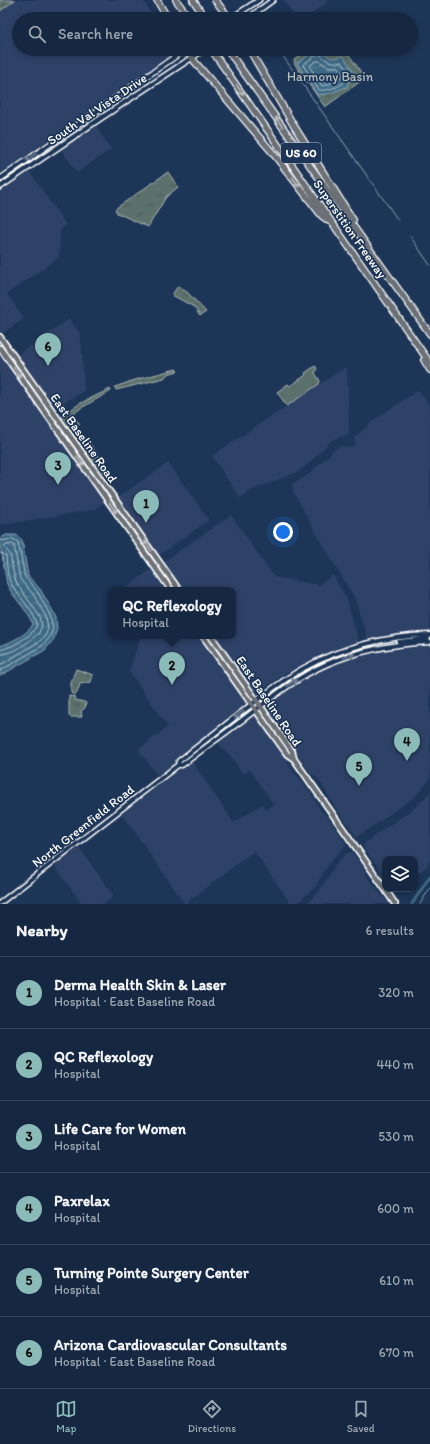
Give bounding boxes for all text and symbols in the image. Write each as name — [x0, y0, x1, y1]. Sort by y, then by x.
search box — [12, 12, 418, 56]
icon: search — [26, 23, 48, 45]
text: Search here — [58, 25, 133, 43]
park label: Harmony Basin — [287, 69, 374, 84]
street label: South Val Vista Drive — [44, 70, 150, 148]
one-way arrow — [236, 85, 244, 96]
one-way arrow — [275, 117, 283, 128]
road number: US 60 — [281, 143, 321, 163]
one-way arrow — [25, 153, 36, 161]
one-way arrow — [292, 176, 301, 187]
street label: Superstition Freeway — [310, 177, 390, 281]
pin: 6 — [35, 333, 61, 366]
one-way arrow — [13, 367, 21, 378]
street label: East Baseline Road — [48, 390, 120, 486]
pin: 3 — [45, 452, 71, 485]
one-way arrow — [76, 455, 84, 466]
pin: 1 — [133, 490, 159, 523]
one-way arrow — [109, 503, 117, 514]
your location — [273, 522, 293, 542]
one-way arrow — [144, 541, 152, 552]
popup — [108, 587, 236, 639]
text: QC Reflexology — [122, 597, 222, 615]
text: Hospital — [122, 615, 169, 630]
one-way arrow — [343, 651, 355, 659]
pin: 2 — [159, 652, 185, 685]
street label: East Baseline Road — [233, 653, 305, 749]
one-way arrow — [286, 679, 298, 687]
one-way arrow — [234, 710, 245, 719]
pin: 4 — [394, 728, 420, 761]
pin: 5 — [346, 753, 372, 786]
street label: North Greenfield Road — [29, 782, 137, 870]
map controls — [382, 856, 418, 892]
button: layers — [382, 856, 418, 892]
text: Nearby — [16, 920, 68, 940]
text: 6 results — [366, 923, 414, 938]
text: Derma Health Skin & Laser — [54, 976, 226, 994]
text: 1 — [26, 985, 32, 1000]
text: 320 m — [378, 985, 414, 1000]
text: Hospital · East Baseline Road — [54, 994, 215, 1009]
text: QC Reflexology — [54, 1048, 153, 1066]
text: 2 — [26, 1057, 32, 1072]
text: 440 m — [377, 1057, 414, 1072]
text: Hospital — [54, 1066, 101, 1081]
text: Life Care for Women — [54, 1120, 186, 1138]
text: 3 — [25, 1129, 33, 1144]
text: 530 m — [378, 1129, 414, 1144]
text: Hospital — [54, 1138, 101, 1153]
text: Paxrelax — [54, 1192, 110, 1210]
text: 4 — [25, 1201, 33, 1216]
text: 600 m — [377, 1201, 414, 1216]
text: Hospital — [54, 1210, 101, 1225]
text: Turning Pointe Surgery Center — [54, 1264, 249, 1282]
text: 5 — [26, 1273, 32, 1288]
text: 610 m — [379, 1273, 414, 1288]
text: Hospital — [54, 1282, 101, 1297]
text: Arizona Cardiovascular Consultants — [54, 1336, 287, 1354]
text: 6 — [26, 1345, 32, 1360]
text: 670 m — [379, 1345, 414, 1360]
text: Hospital · East Baseline Road — [54, 1354, 215, 1369]
tab: Map — [55, 1398, 77, 1435]
tab: Directions — [188, 1398, 236, 1435]
tab: Saved — [347, 1398, 375, 1435]

